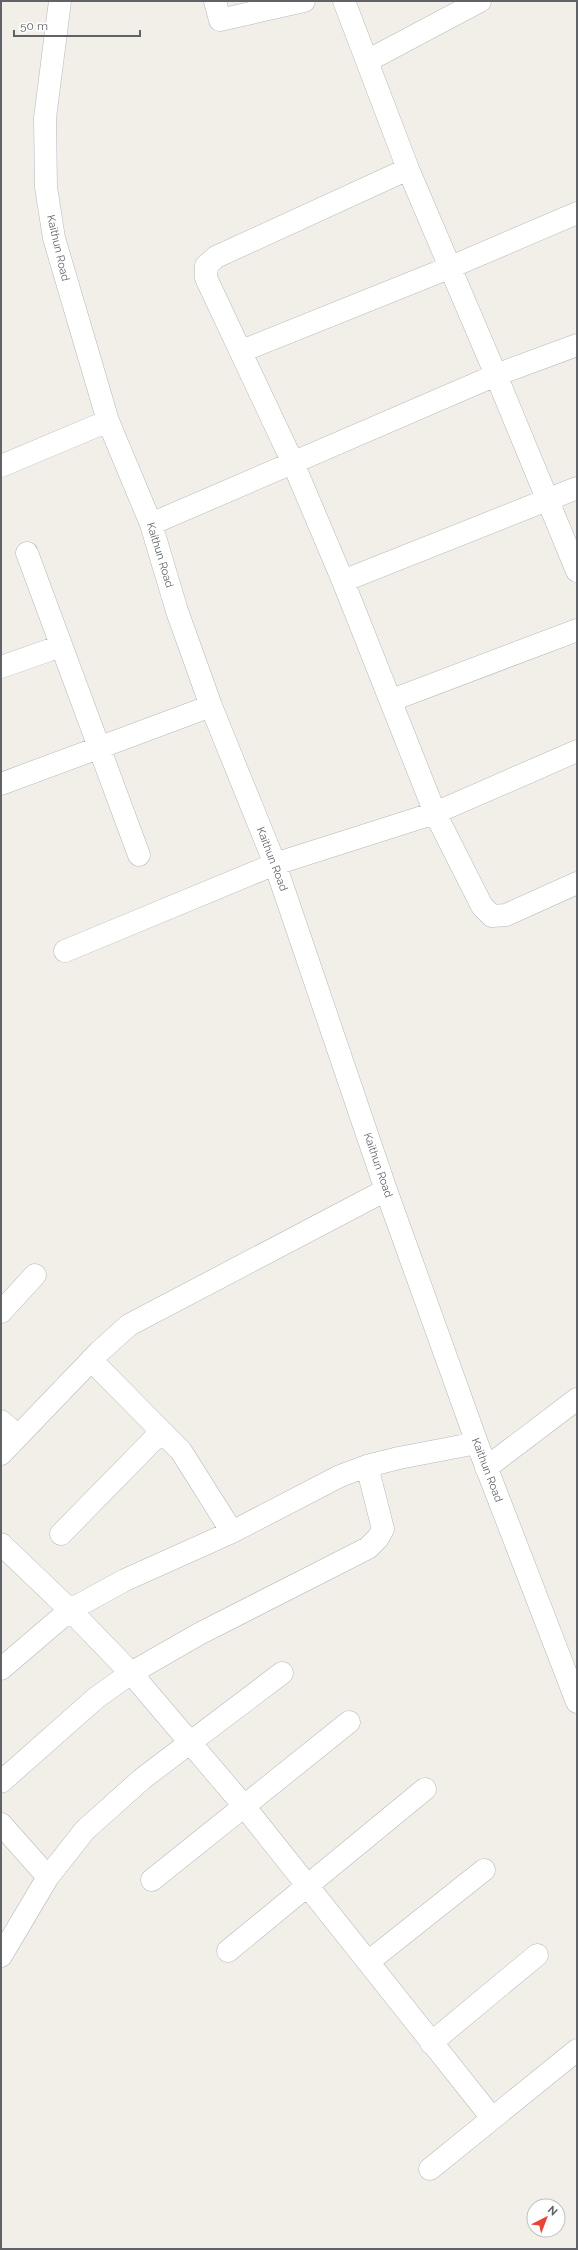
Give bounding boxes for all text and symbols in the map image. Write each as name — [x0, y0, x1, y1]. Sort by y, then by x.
scale bar — [14, 12, 140, 38]
text: 50 m — [20, 19, 48, 33]
street label: Kaithun Road — [44, 214, 72, 283]
street label: Kaithun Road — [144, 521, 176, 589]
street label: Kaithun Road — [254, 825, 290, 893]
street label: Kaithun Road — [361, 1131, 395, 1199]
street label: Kaithun Road — [469, 1436, 505, 1504]
north arrow — [526, 2198, 566, 2238]
text: N — [545, 2203, 560, 2219]

